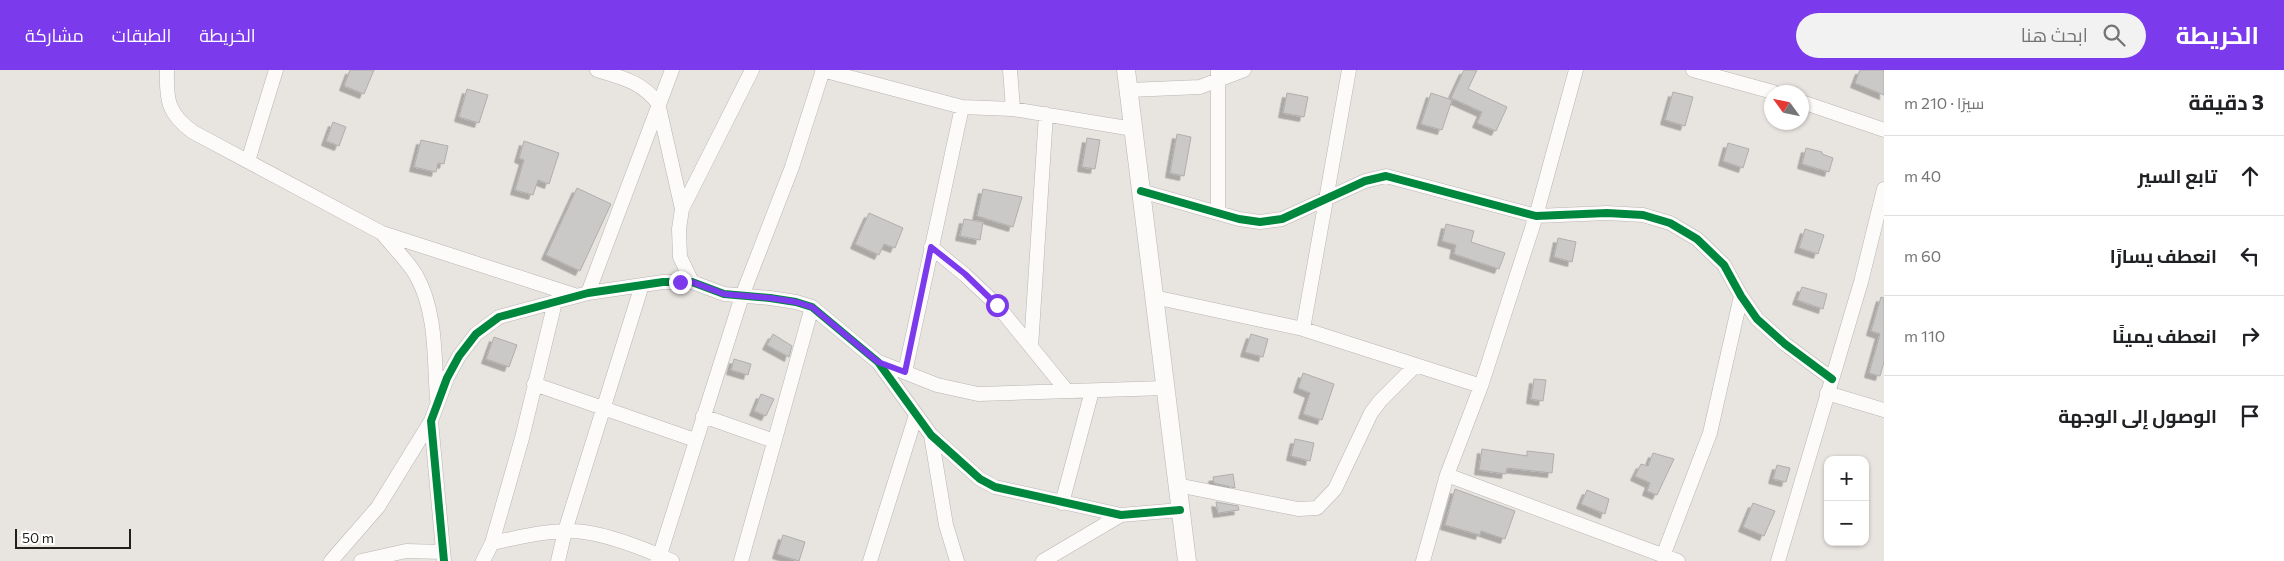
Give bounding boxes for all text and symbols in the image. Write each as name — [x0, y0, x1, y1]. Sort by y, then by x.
search box — [1796, 13, 2146, 58]
text: الخريطة — [2176, 20, 2259, 49]
icon: search — [2100, 21, 2128, 49]
text: ابحث هنا — [2021, 23, 2088, 46]
text: مشاركة — [25, 24, 84, 46]
text: الطبقات — [112, 24, 171, 46]
text: الخريطة — [199, 24, 256, 46]
north arrow — [1764, 85, 1809, 130]
text: 3 دقيقة — [2188, 89, 2264, 114]
text: سيرًا · 210 m — [1904, 93, 1984, 112]
icon: ahead — [2236, 162, 2264, 190]
text: تابع السير — [2138, 164, 2217, 187]
text: 40 m — [1904, 166, 1941, 185]
icon: left — [2236, 242, 2264, 270]
text: انعطف يسارًا — [2110, 244, 2217, 267]
text: 60 m — [1904, 246, 1941, 265]
route end — [669, 271, 692, 294]
route start — [986, 294, 1009, 317]
icon: right — [2236, 322, 2264, 350]
text: انعطف يمينًا — [2112, 324, 2217, 347]
text: 110 m — [1904, 326, 1945, 345]
icon: arrive — [2236, 402, 2264, 430]
text: الوصول إلى الوجهة — [2058, 404, 2217, 427]
map controls — [1824, 456, 1869, 546]
button: + — [1824, 456, 1869, 501]
button: − — [1824, 501, 1869, 546]
scale bar — [15, 526, 131, 549]
text: 50 m — [22, 529, 54, 546]

